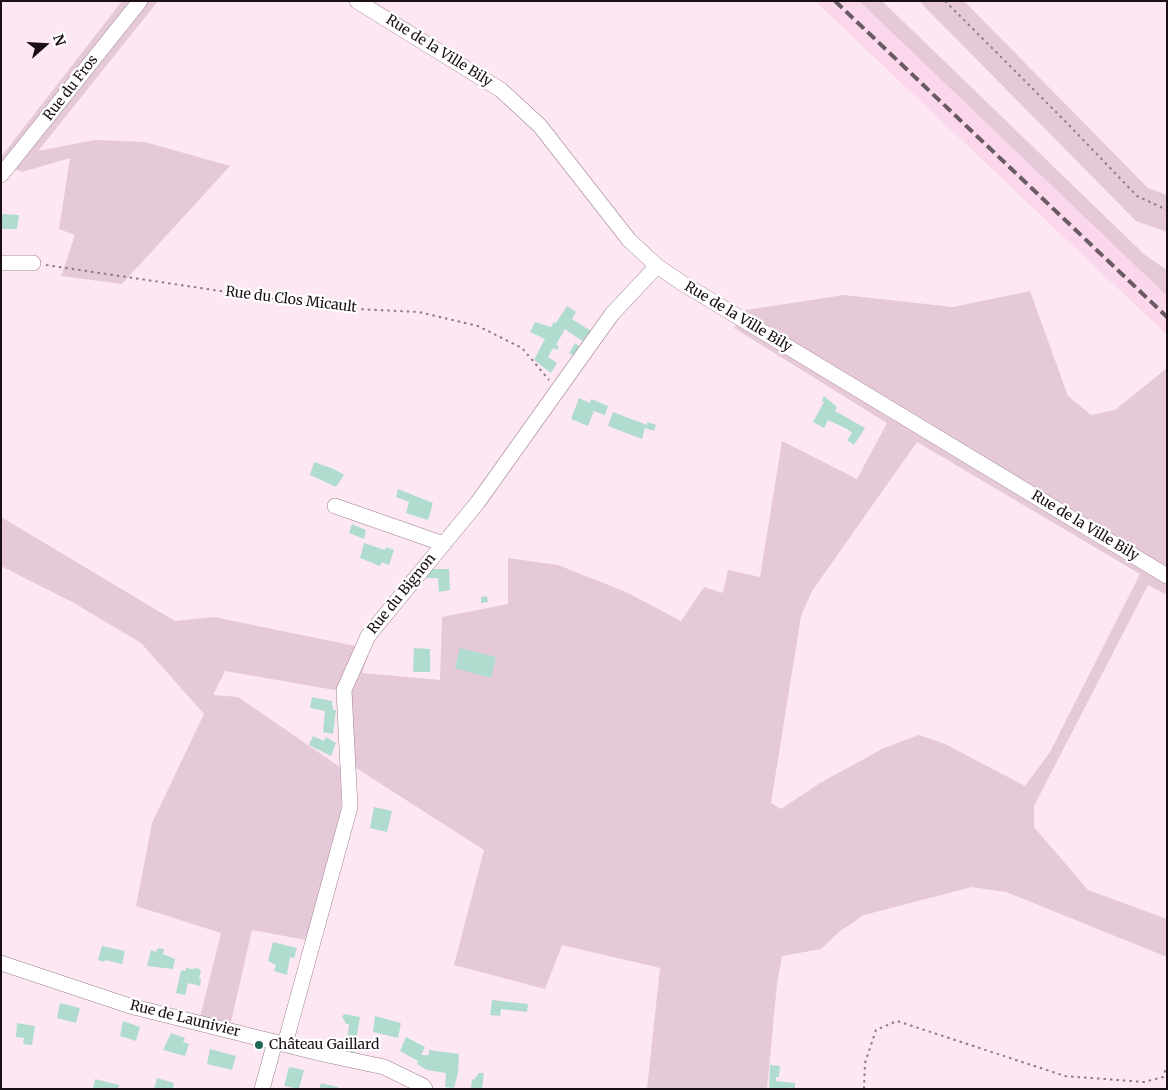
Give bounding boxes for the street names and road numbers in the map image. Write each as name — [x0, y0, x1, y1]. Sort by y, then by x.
street label: Rue de la Ville Bily — [383, 11, 495, 91]
street label: Rue du Fros — [40, 52, 102, 124]
street label: Rue de la Ville Bily — [681, 278, 795, 356]
street label: Rue du Clos Micault — [224, 284, 358, 316]
street label: Rue de la Ville Bily — [1028, 487, 1142, 565]
street label: Rue du Bignon — [364, 550, 440, 638]
street label: Rue de Launivier — [128, 997, 242, 1041]

